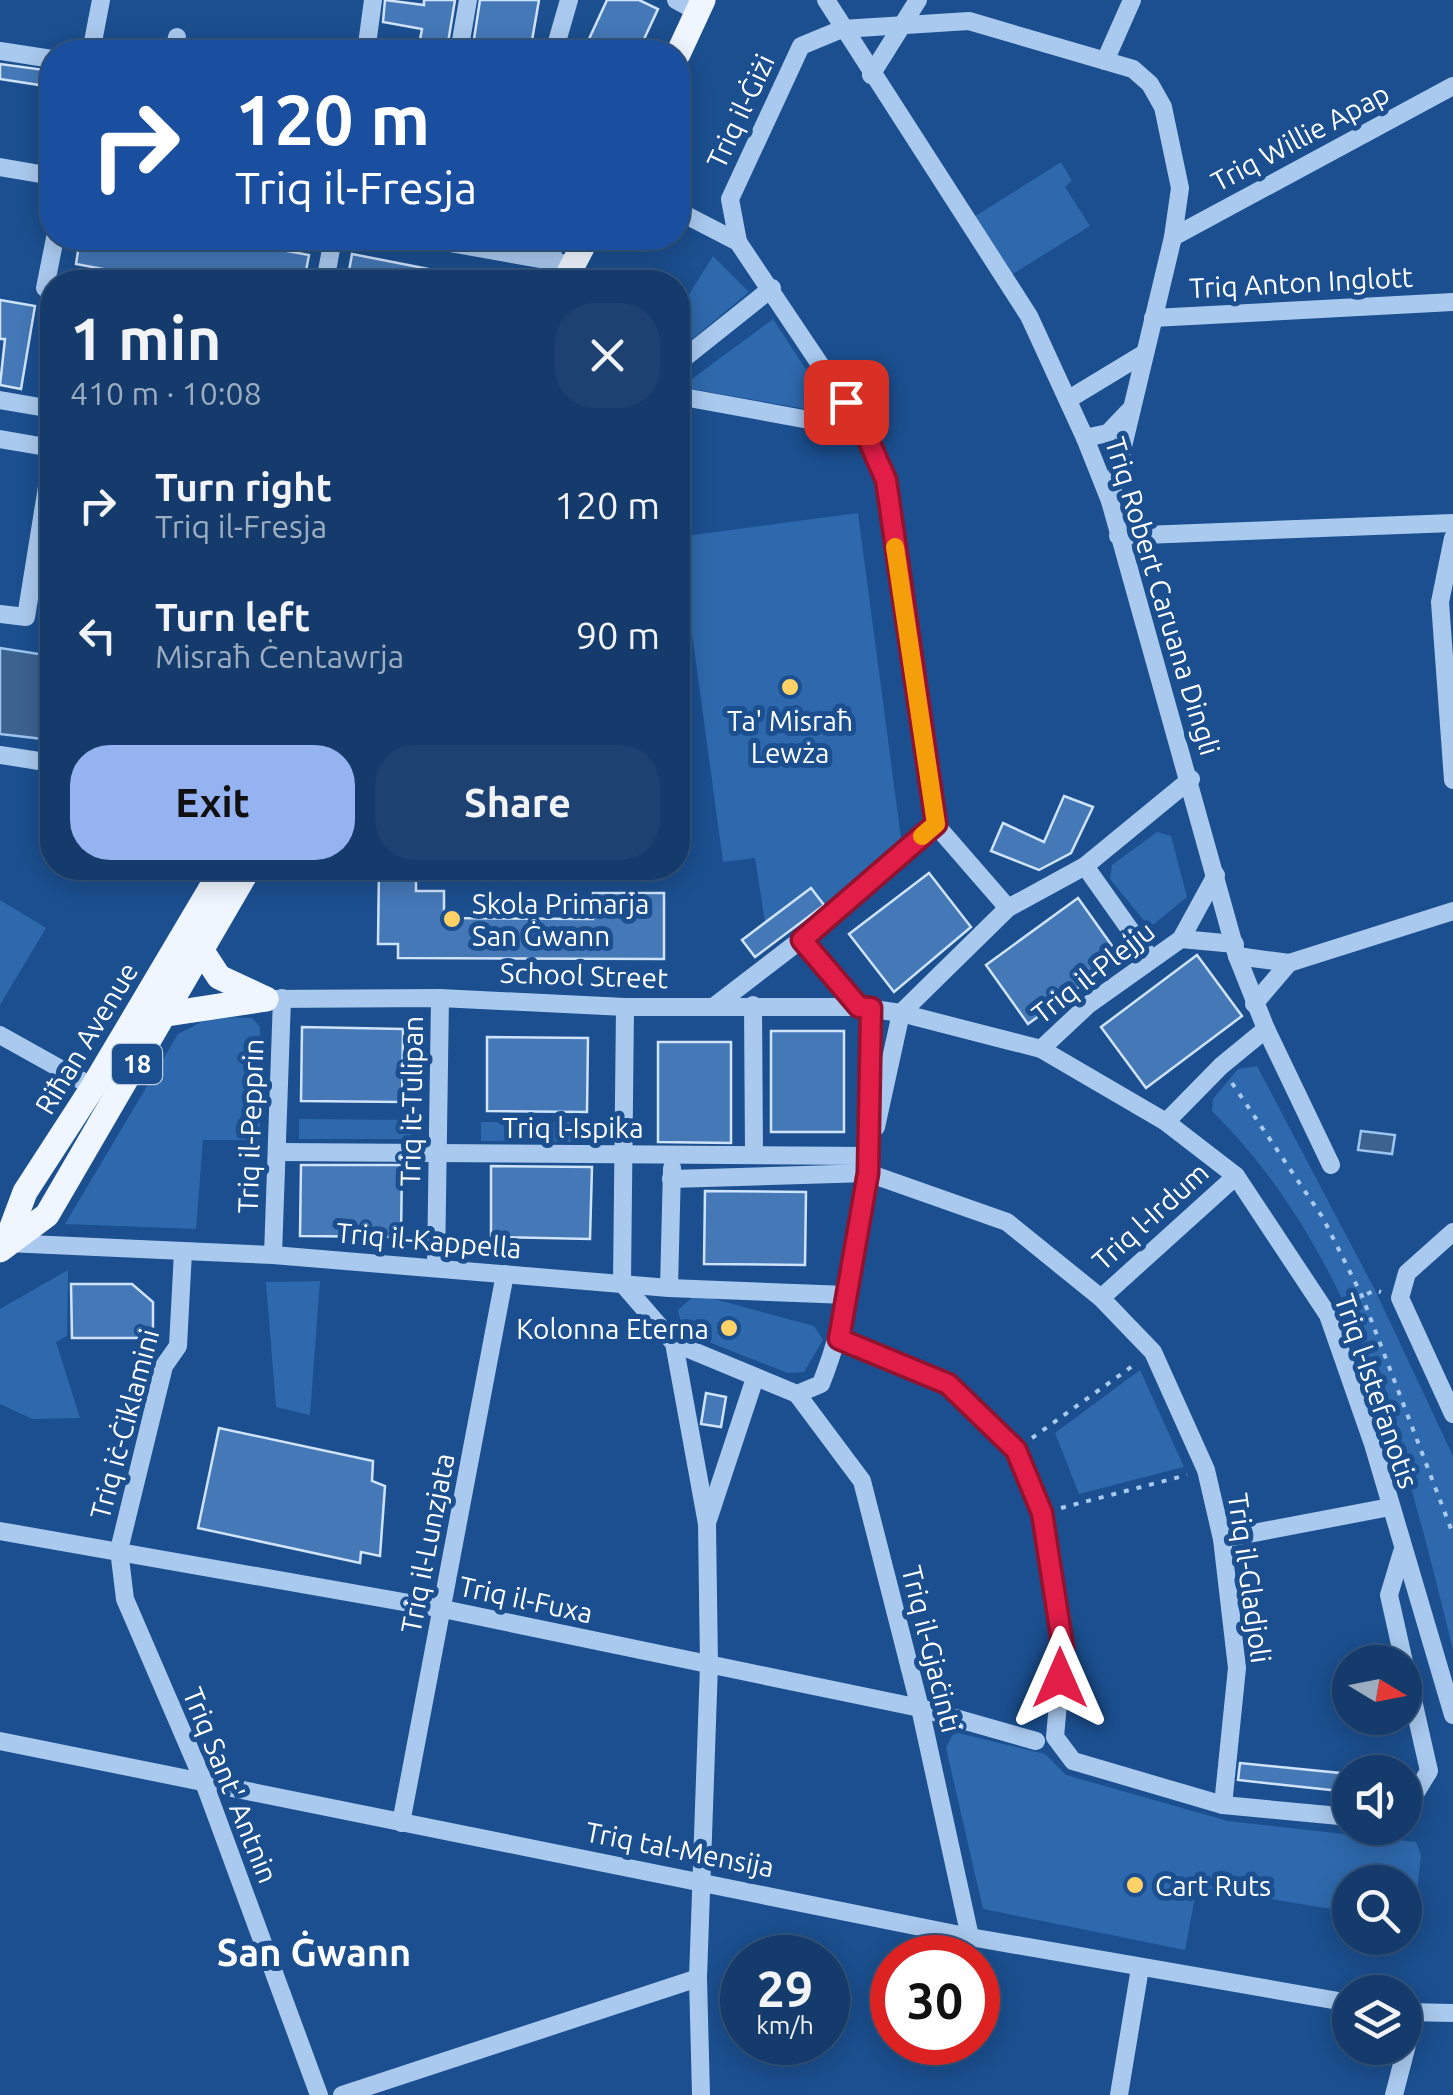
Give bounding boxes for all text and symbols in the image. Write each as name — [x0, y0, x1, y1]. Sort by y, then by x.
street label: Triq il-Ġiżi — [700, 49, 780, 173]
street label: Triq Willie Apap — [1206, 77, 1394, 197]
icon: right — [70, 80, 200, 210]
text: 120 m — [235, 80, 430, 158]
text: Triq il-Fresja — [235, 162, 477, 213]
street label: Triq Anton Inglott — [1188, 261, 1414, 303]
button: close — [555, 303, 660, 408]
text: 1 min — [70, 304, 222, 371]
pin — [804, 360, 889, 445]
text: 410 m · 10:08 — [70, 375, 262, 411]
icon: arrive — [819, 375, 874, 430]
street label: Triq Robert Caruana Dingli — [1100, 433, 1226, 759]
text: Turn right — [155, 466, 332, 508]
icon: right — [70, 478, 125, 533]
text: 120 m — [554, 484, 660, 526]
text: Triq il-Fresja — [155, 508, 327, 544]
text: Turn left — [155, 596, 310, 638]
icon: left — [70, 608, 125, 663]
text: 90 m — [576, 614, 660, 656]
text: Misraħ Ċentawrja — [155, 638, 404, 674]
marker: Ta' Misraħ Lewża — [779, 676, 801, 698]
place label: Ta' Misraħ Lewża — [727, 705, 853, 768]
button: Exit — [70, 745, 355, 860]
button: Share — [375, 745, 660, 860]
place label: Skola Primarja San Ġwann — [472, 888, 649, 951]
marker: Skola Primarja San Ġwann — [441, 908, 463, 930]
street label: Triq il-Plejju — [1026, 915, 1160, 1029]
street label: Riħan Avenue — [29, 957, 143, 1119]
street label: School Street — [499, 957, 669, 993]
street label: Triq it-Tulipan — [394, 1015, 428, 1187]
street label: Triq il-Pepprin — [231, 1038, 269, 1214]
road number: 18 — [112, 1044, 162, 1084]
street label: Triq l-Ispika — [502, 1112, 644, 1143]
street label: Triq l-Irdum — [1086, 1156, 1214, 1276]
street label: Triq il-Kappella — [335, 1216, 523, 1264]
street label: Triq l-Istefanotis — [1329, 1290, 1425, 1492]
place label: Kolonna Eterna — [516, 1313, 709, 1344]
marker: Kolonna Eterna — [718, 1317, 740, 1339]
street label: Triq iċ-Ċiklamini — [84, 1325, 164, 1523]
street label: Triq il-Lunzjata — [394, 1450, 460, 1636]
street label: Triq il-Gladjoli — [1223, 1491, 1277, 1665]
street label: Triq il-Gjaċinti — [896, 1563, 968, 1735]
street label: Triq il-Fuxa — [456, 1570, 596, 1628]
position arrow — [1008, 1626, 1112, 1730]
north arrow — [1332, 1645, 1422, 1735]
map controls — [1332, 1645, 1422, 2065]
street label: Triq Sant' Antnin — [178, 1683, 284, 1887]
button: sound — [1332, 1755, 1422, 1845]
street label: Triq tal-Mensija — [583, 1816, 777, 1882]
button: search — [1332, 1865, 1422, 1955]
place label: Cart Ruts — [1155, 1870, 1271, 1901]
marker: Cart Ruts — [1124, 1874, 1146, 1896]
district label: San Ġwann — [217, 1930, 411, 1973]
speed limit sign: 30 — [870, 1935, 1000, 2065]
text: 29 — [757, 1960, 813, 2016]
button: layers — [1332, 1975, 1422, 2065]
text: km/h — [756, 2011, 814, 2039]

